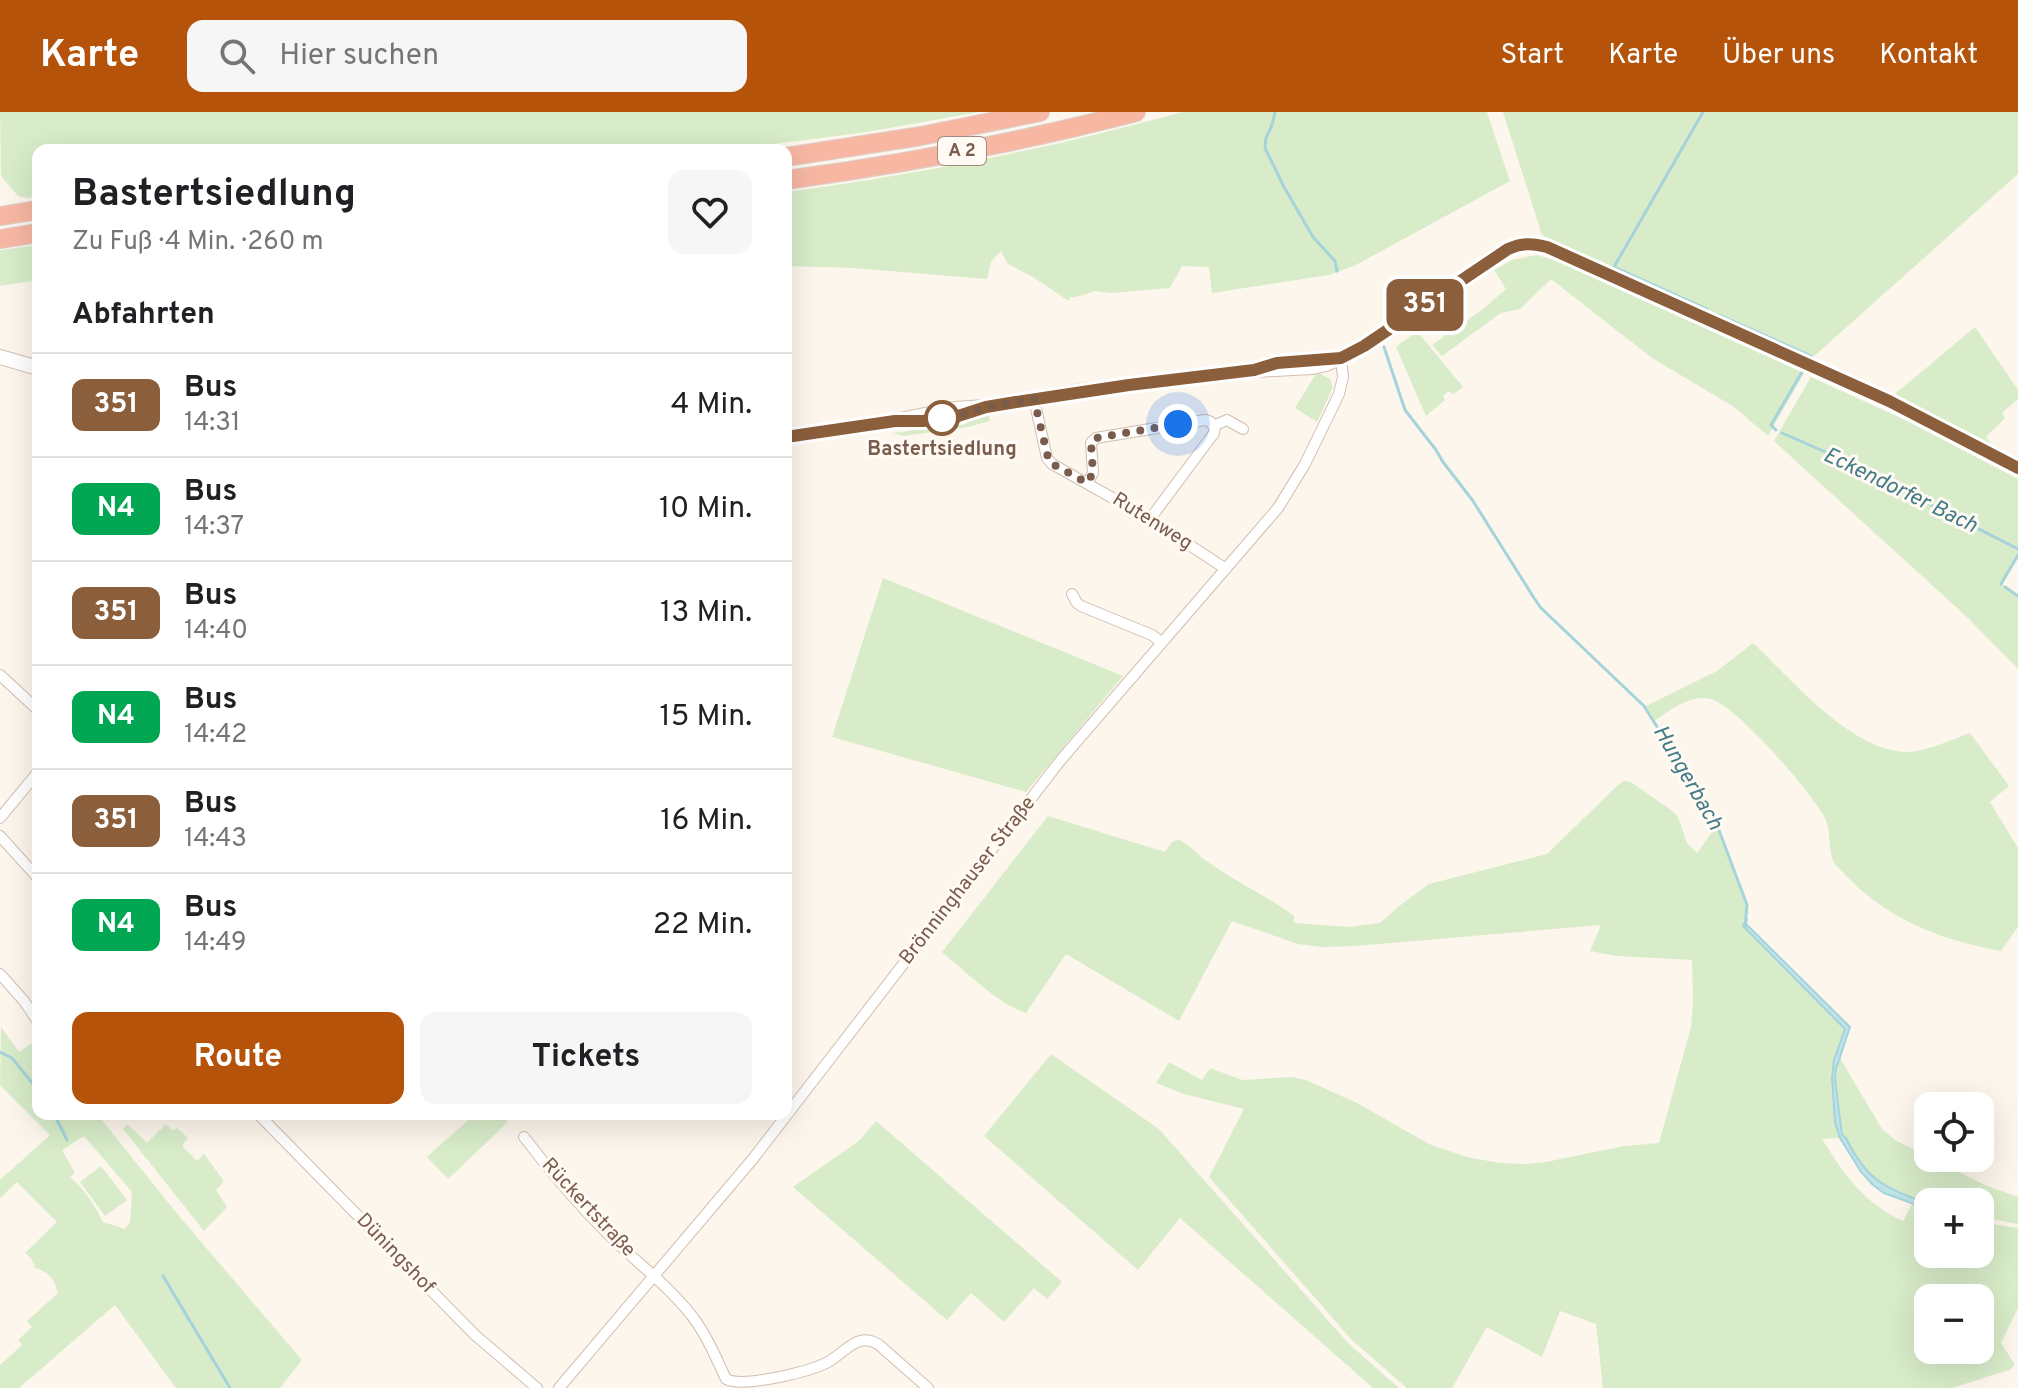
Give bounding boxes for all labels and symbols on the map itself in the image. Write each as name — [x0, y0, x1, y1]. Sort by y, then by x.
road number: A 2 — [938, 137, 986, 165]
line badge: 351 — [1379, 279, 1471, 331]
marker: Bastertsiedlung — [925, 401, 959, 435]
your location — [1158, 404, 1198, 444]
place label: Bastertsiedlung — [867, 437, 1017, 463]
water label: Eckendorfer Bach — [1819, 442, 1981, 540]
street label: Rutenweg — [1107, 487, 1197, 557]
water label: Hungerbach — [1646, 721, 1728, 835]
street label: Brönninghauser Straße — [894, 791, 1042, 971]
street label: Rückertstraße — [535, 1153, 641, 1263]
street label: Düningshof — [350, 1208, 440, 1300]

